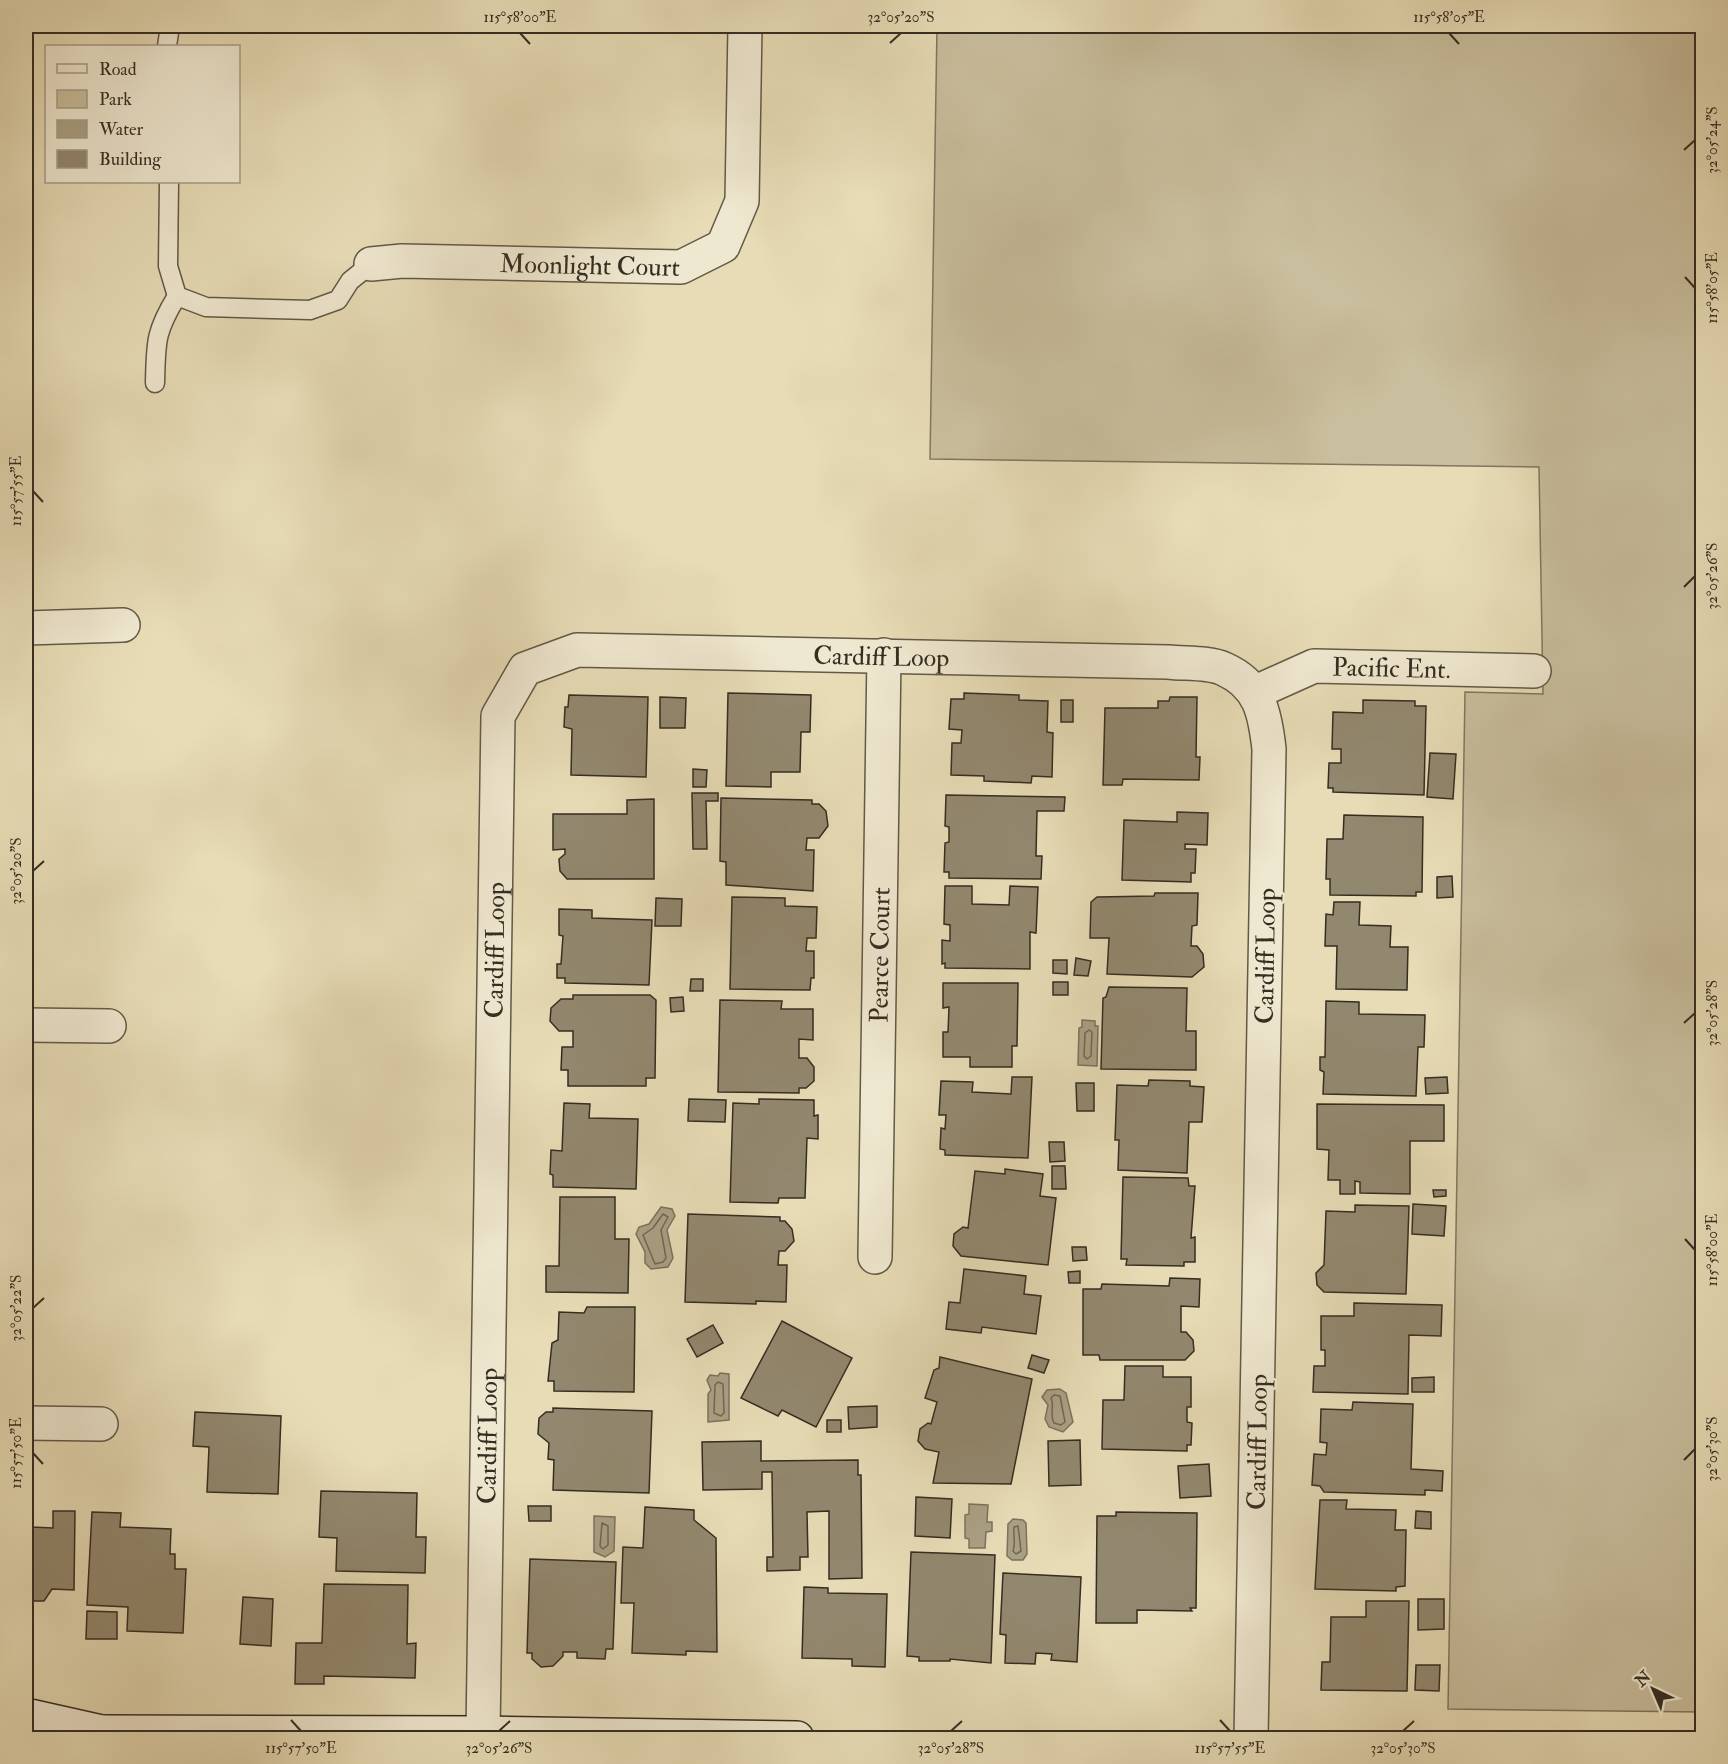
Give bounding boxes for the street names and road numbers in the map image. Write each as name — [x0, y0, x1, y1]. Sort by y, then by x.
street label: Moonlight Court — [499, 248, 680, 284]
street label: Cardiff Loop — [813, 640, 950, 676]
street label: Pacific Ent. — [1332, 651, 1451, 686]
street label: Cardiff Loop — [479, 882, 514, 1019]
street label: Pearce Court — [864, 887, 898, 1023]
street label: Cardiff Loop — [1249, 888, 1284, 1024]
street label: Cardiff Loop — [471, 1368, 506, 1504]
street label: Cardiff Loop — [1241, 1374, 1276, 1510]

